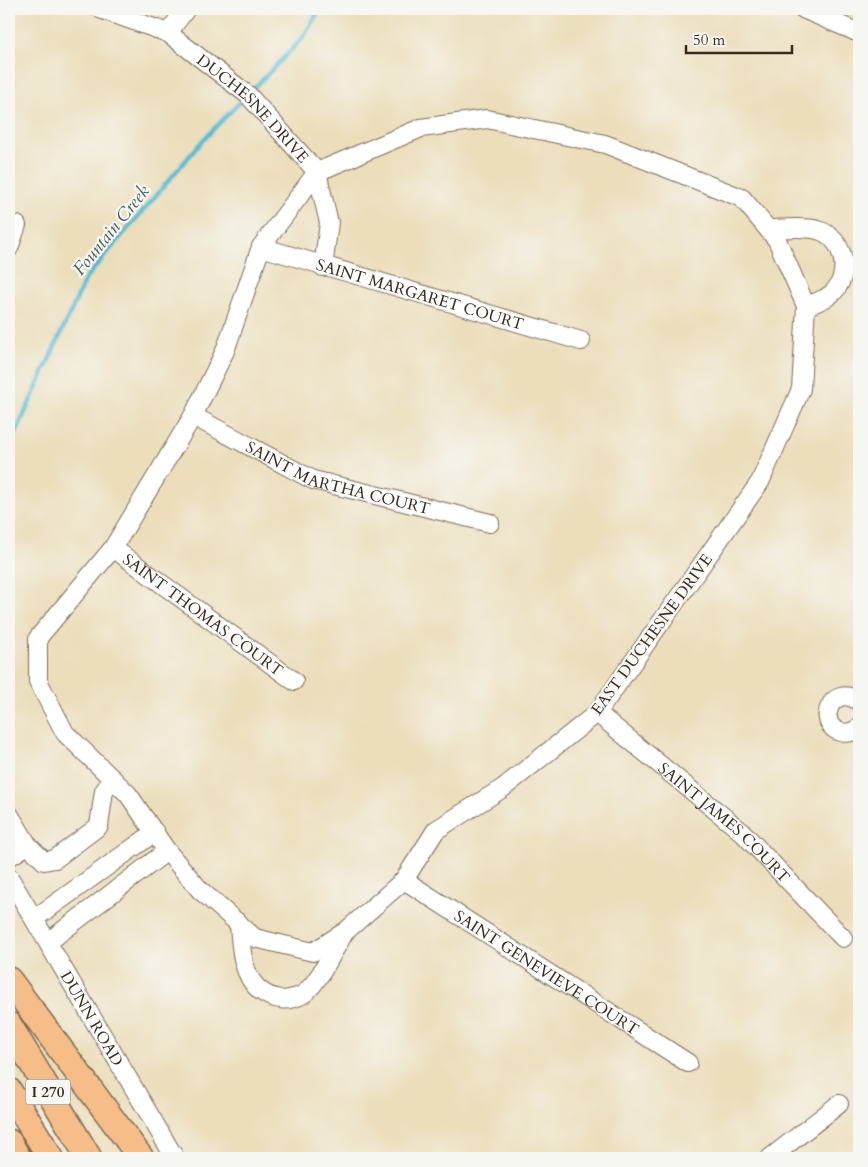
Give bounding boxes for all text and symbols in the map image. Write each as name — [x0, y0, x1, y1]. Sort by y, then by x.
scale bar — [686, 22, 792, 54]
text: 50 m — [693, 30, 725, 50]
street label: DUCHESNE DRIVE — [192, 49, 314, 168]
water label: Fountain Creek — [67, 180, 156, 281]
street label: SAINT MARGARET COURT — [314, 254, 527, 336]
street label: SAINT MARTHA COURT — [242, 436, 433, 520]
street label: SAINT THOMAS COURT — [118, 549, 288, 682]
street label: EAST DUCHESNE DRIVE — [586, 550, 718, 719]
street label: SAINT JAMES COURT — [653, 758, 795, 888]
street label: SAINT GENEVIEVE COURT — [450, 905, 643, 1041]
street label: DUNN ROAD — [55, 967, 128, 1070]
road number: I 270 — [26, 1080, 70, 1104]

